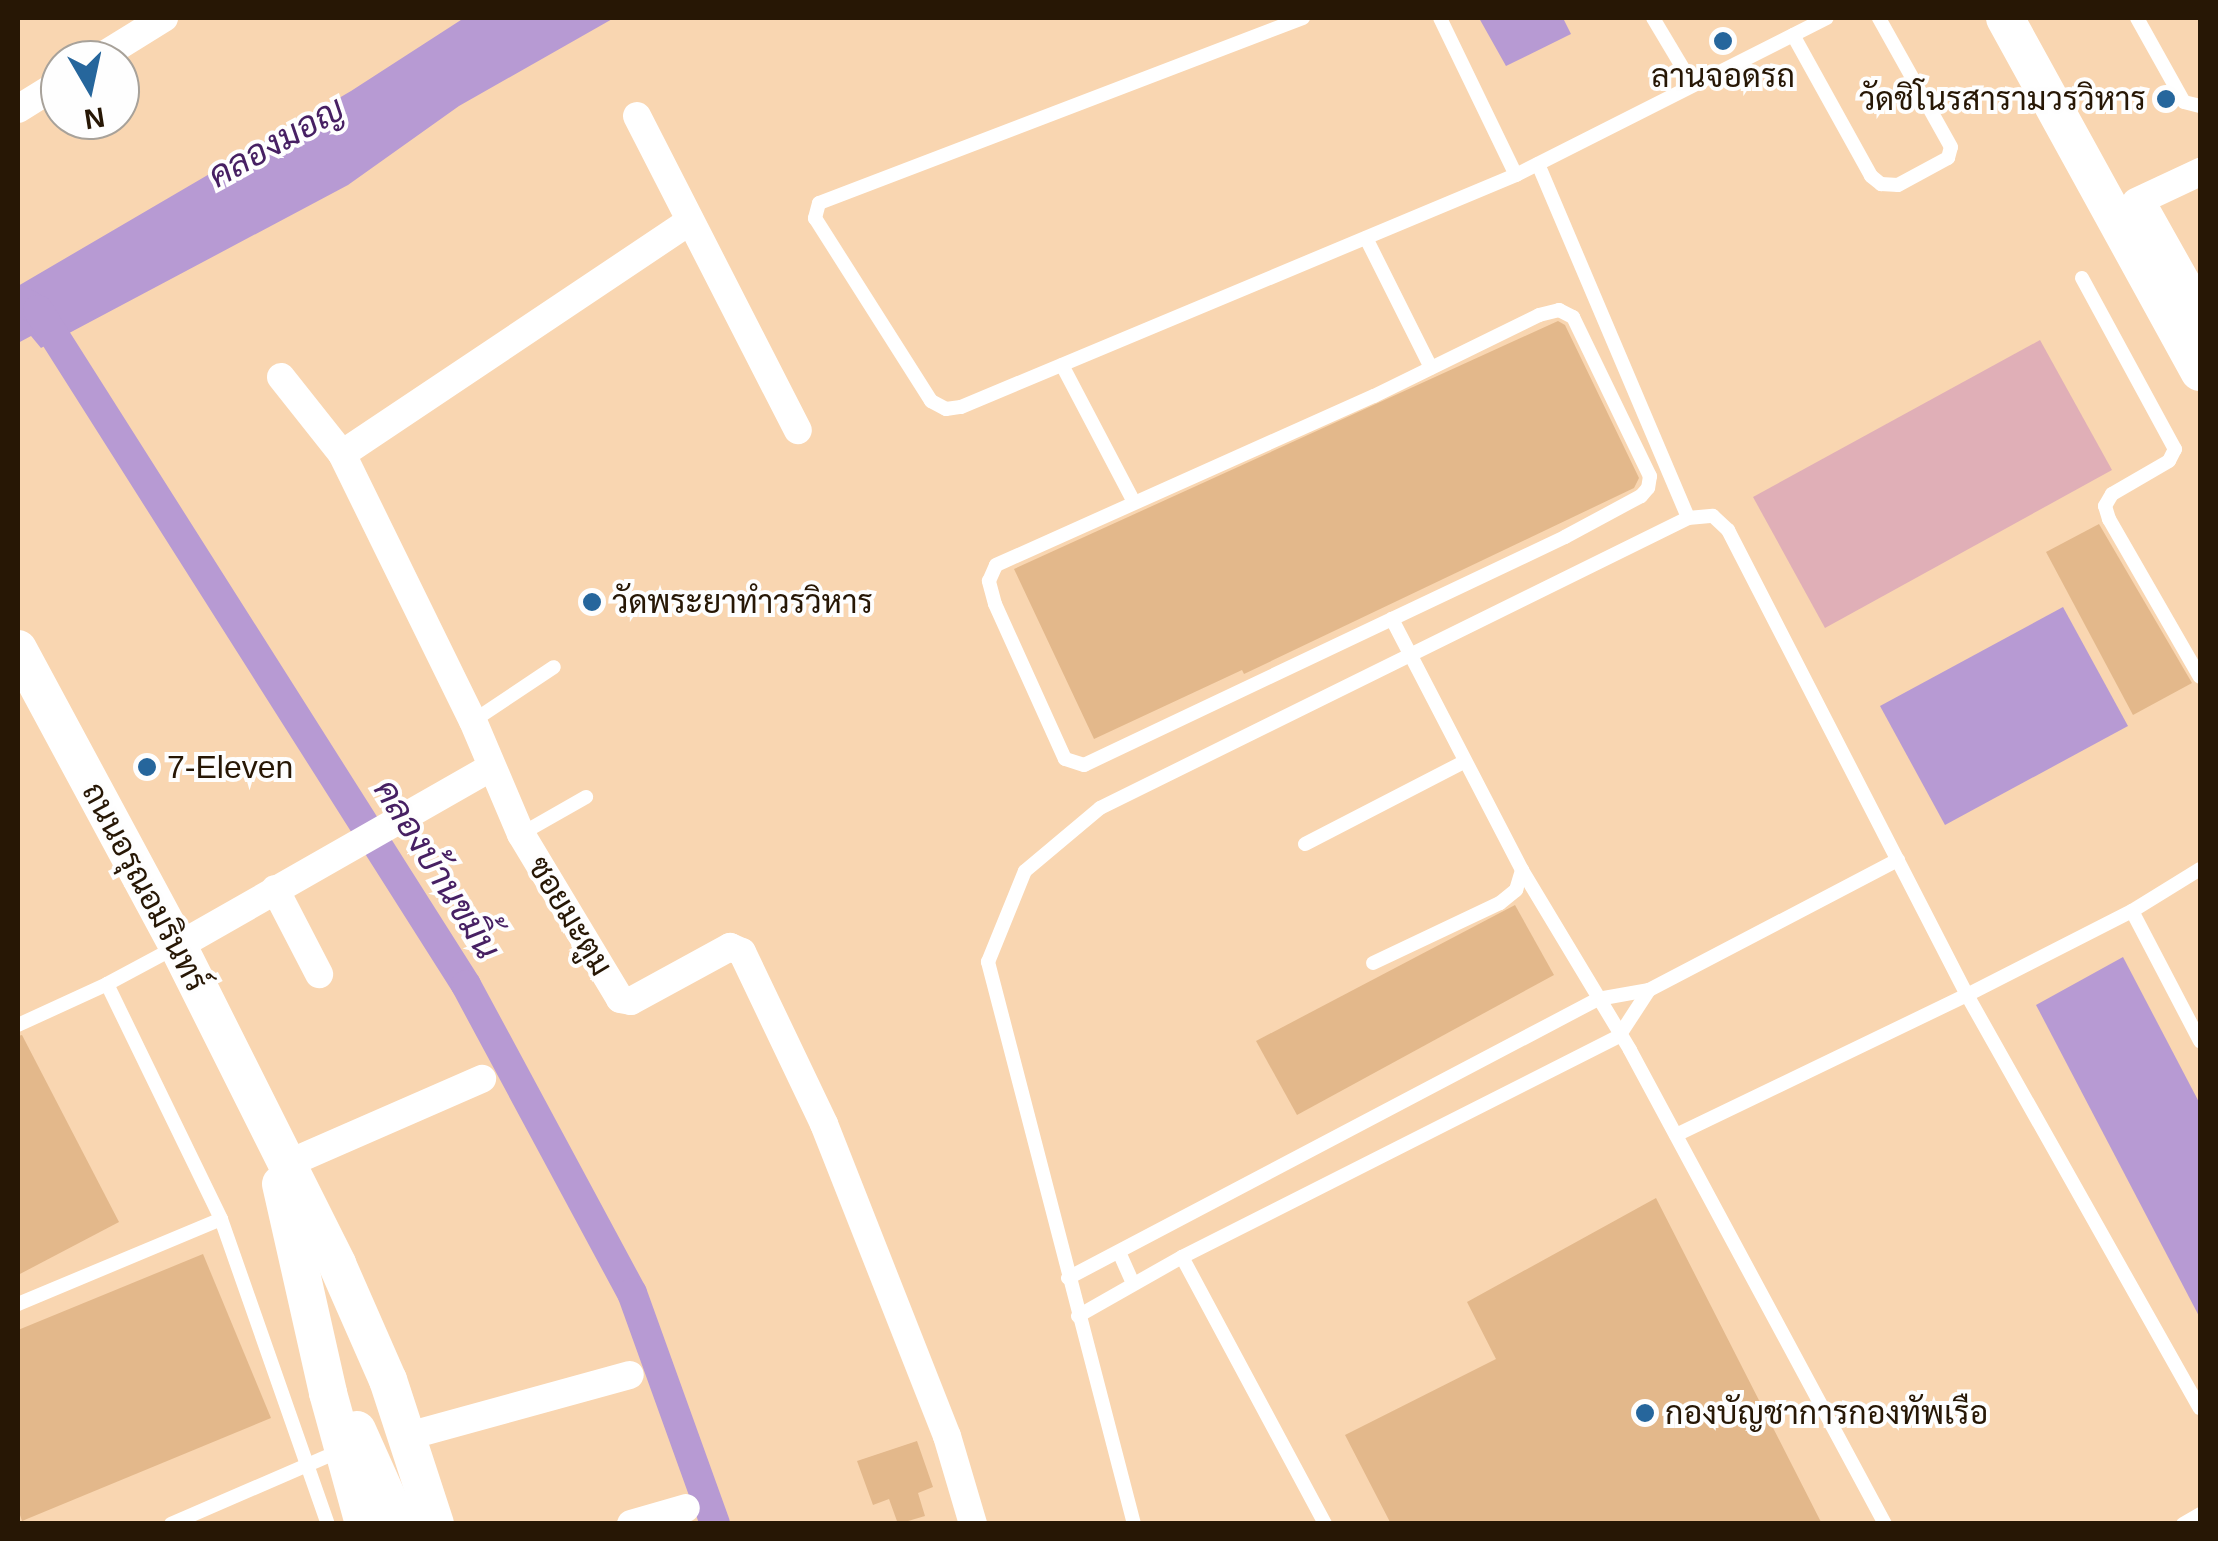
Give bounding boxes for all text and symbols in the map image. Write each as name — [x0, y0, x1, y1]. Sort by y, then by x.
marker: ลานจอดรถ — [1712, 30, 1734, 52]
north arrow — [40, 40, 140, 140]
place label: ลานจอดรถ — [1651, 57, 1795, 95]
place label: วัดชิโนรสารามวรวิหาร — [1859, 80, 2146, 118]
water label: คลองมอญ — [201, 88, 351, 196]
marker: วัดชิโนรสารามวรวิหาร — [2155, 88, 2177, 110]
text: N — [82, 101, 107, 135]
place label: วัดพระยาทําวรวิหาร — [612, 583, 873, 621]
marker: วัดพระยาทําวรวิหาร — [581, 591, 603, 613]
place label: 7-Eleven — [167, 748, 293, 786]
marker: 7-Eleven — [136, 756, 158, 778]
water label: คลองบ้านขมิ้น — [365, 771, 509, 967]
street label: ถนนอรุณอมรินทร์ — [74, 776, 216, 998]
street label: ซอยมะตูม — [519, 849, 621, 983]
place label: กองบัญชาการกองทัพเรือ — [1665, 1394, 1988, 1432]
marker: กองบัญชาการกองทัพเรือ — [1634, 1402, 1656, 1424]

